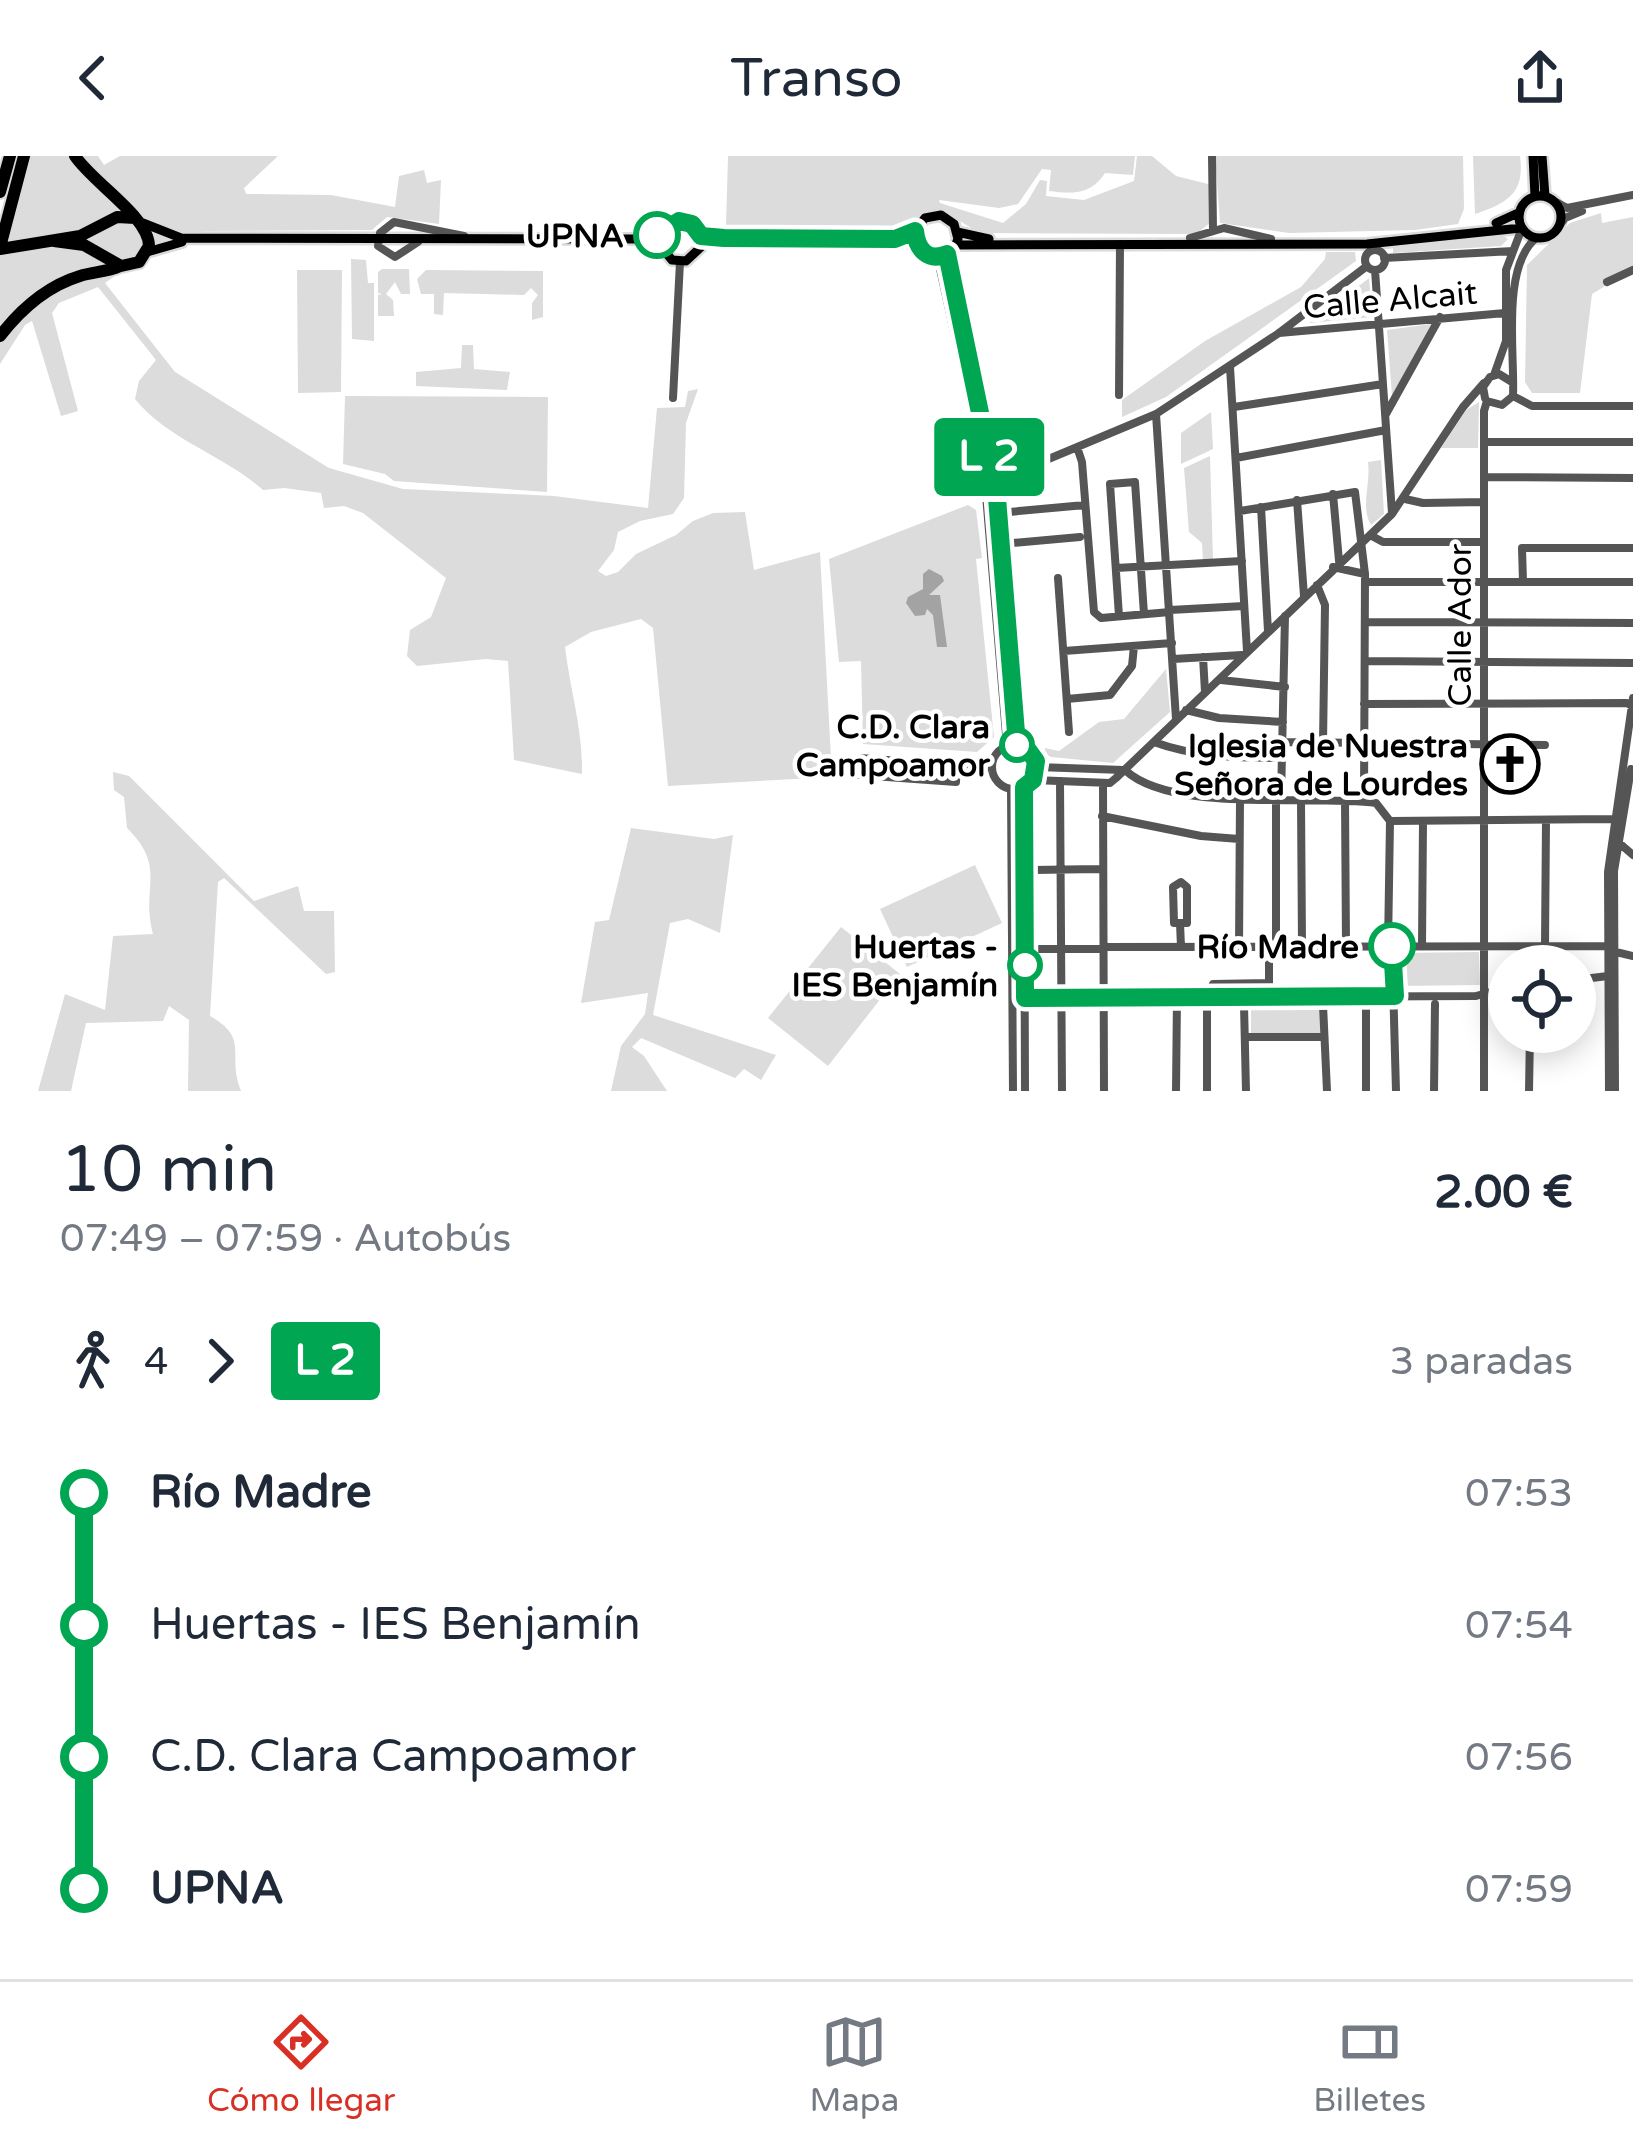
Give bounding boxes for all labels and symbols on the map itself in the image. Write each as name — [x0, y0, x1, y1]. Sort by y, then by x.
marker: UPNA — [635, 213, 679, 257]
place label: UPNA — [526, 217, 624, 256]
street label: Calle Alcait — [1301, 273, 1479, 328]
line badge: L 2 — [920, 418, 1058, 496]
street label: Calle Ador — [1441, 543, 1480, 706]
place label: C.D. Clara Campoamor — [796, 708, 990, 785]
place label: Iglesia de Nuestra Señora de Lourdes — [1174, 727, 1468, 804]
marker: C.D. Clara Campoamor — [1001, 729, 1033, 761]
church icon: Iglesia de Nuestra Señora de Lourdes — [1479, 733, 1541, 795]
marker: Río Madre — [1370, 924, 1414, 968]
place label: Huertas - IES Benjamín — [792, 928, 998, 1005]
place label: Río Madre — [1197, 928, 1359, 967]
marker: Huertas - IES Benjamín — [1009, 949, 1041, 981]

